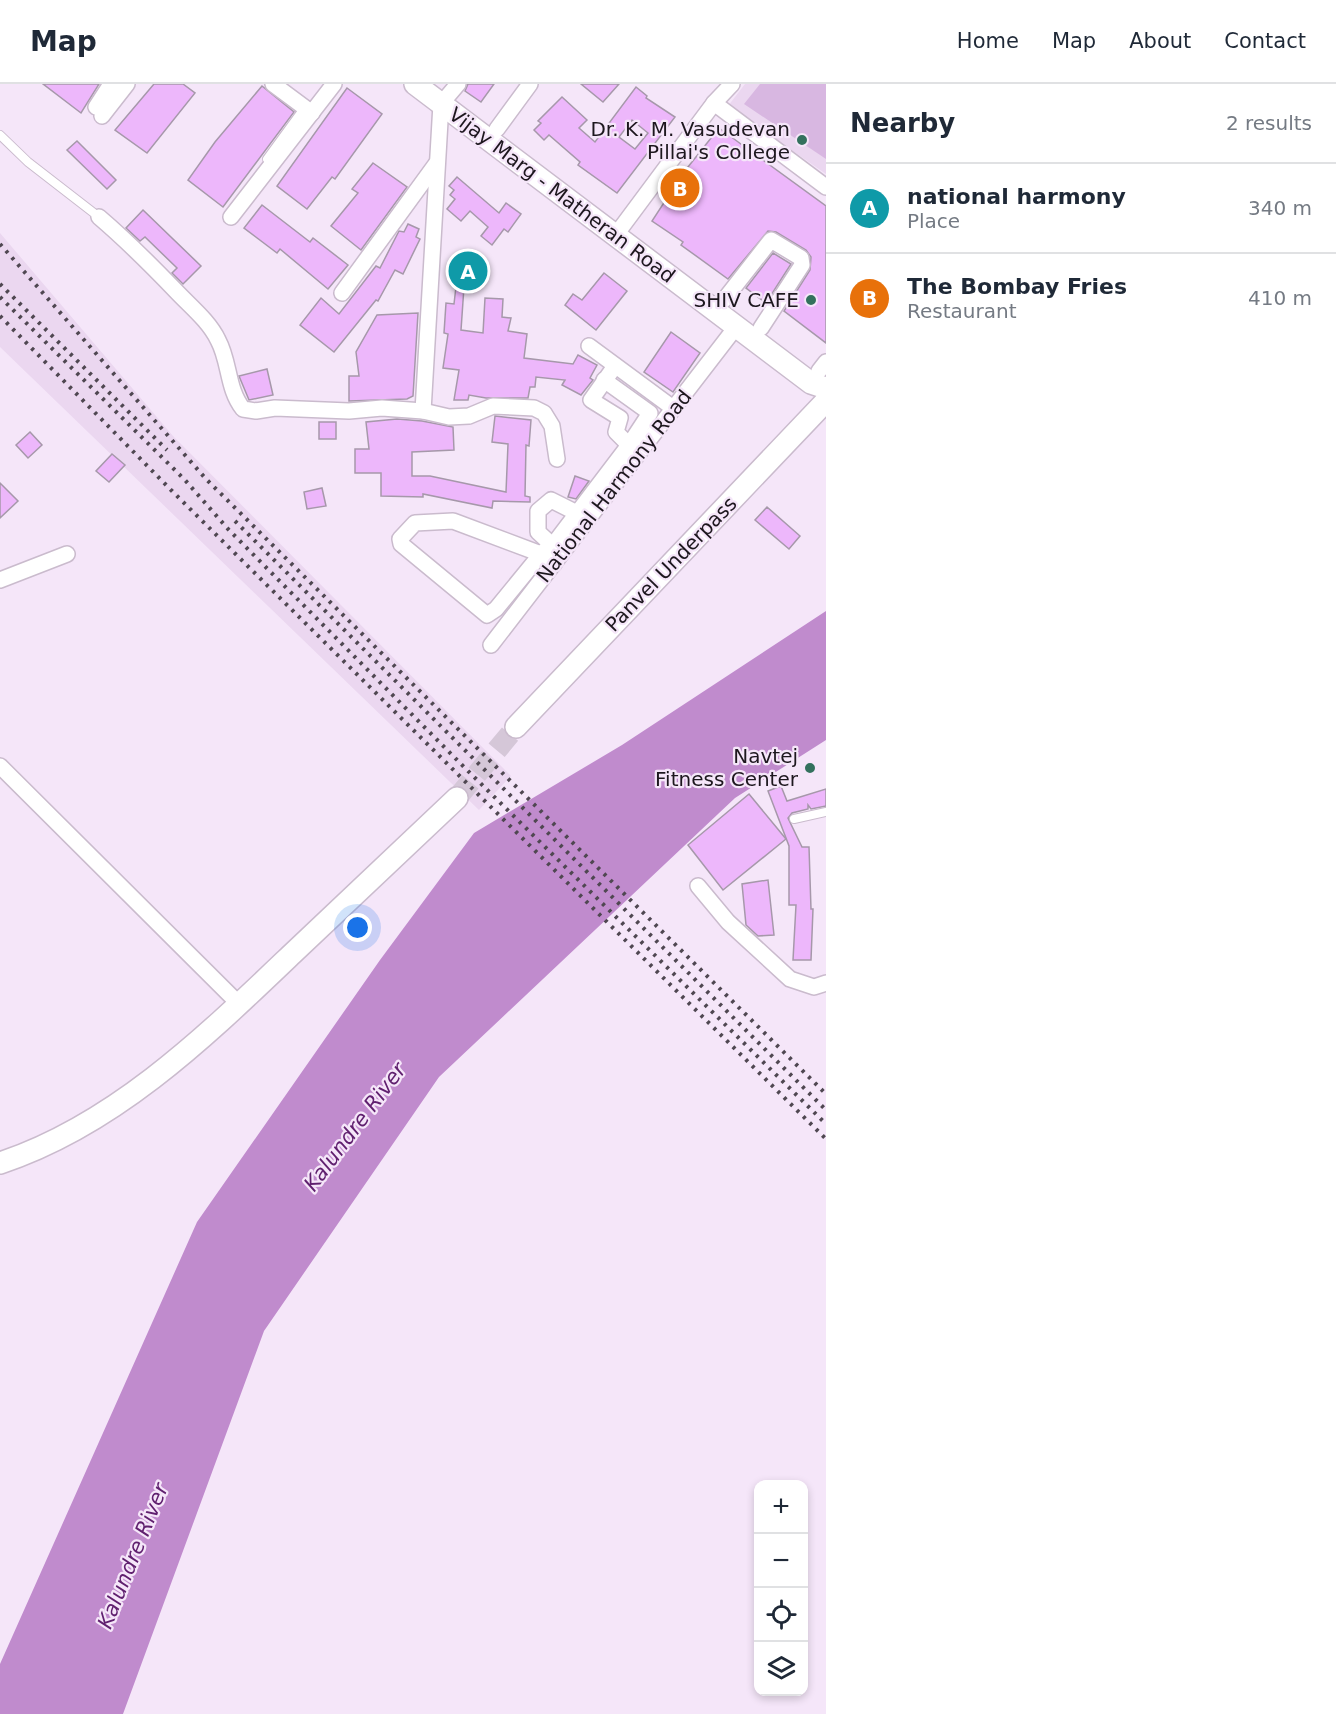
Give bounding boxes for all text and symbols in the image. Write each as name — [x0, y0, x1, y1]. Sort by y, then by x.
text: Map — [30, 25, 97, 58]
text: Home — [957, 29, 1019, 53]
text: Map — [1052, 29, 1096, 53]
text: About — [1129, 29, 1191, 53]
text: Contact — [1224, 29, 1306, 53]
street label: Vijay Marg - Matheran Road — [444, 102, 680, 288]
text: Nearby — [850, 108, 955, 138]
text: 2 results — [1226, 111, 1312, 135]
place label: Dr. K. M. Vasudevan Pillai's College — [590, 117, 790, 164]
marker: Dr. K. M. Vasudevan Pillai's College — [795, 133, 809, 147]
pin: B — [660, 166, 700, 210]
text: national harmony — [907, 184, 1126, 209]
text: A — [862, 196, 877, 220]
text: 340 m — [1248, 196, 1312, 220]
text: Place — [907, 209, 960, 233]
pin: A — [448, 248, 488, 294]
text: The Bombay Fries — [907, 274, 1127, 299]
text: B — [862, 286, 877, 310]
text: 410 m — [1248, 286, 1312, 310]
place label: SHIV CAFE — [694, 288, 799, 312]
marker: SHIV CAFE — [804, 293, 818, 307]
text: Restaurant — [907, 299, 1017, 323]
street label: National Harmony Road — [531, 385, 697, 587]
street label: Panvel Underpass — [600, 491, 742, 637]
place label: Navtej Fitness Center — [655, 744, 799, 791]
marker: Navtej Fitness Center — [803, 761, 817, 775]
your location — [343, 913, 372, 942]
water label: Kalundre River — [299, 1057, 412, 1196]
water label: Kalundre River — [93, 1479, 174, 1632]
map controls — [754, 1480, 808, 1696]
button: + — [754, 1480, 808, 1534]
button: − — [754, 1534, 808, 1588]
button: locate — [754, 1588, 808, 1642]
button: layers — [754, 1642, 808, 1696]

